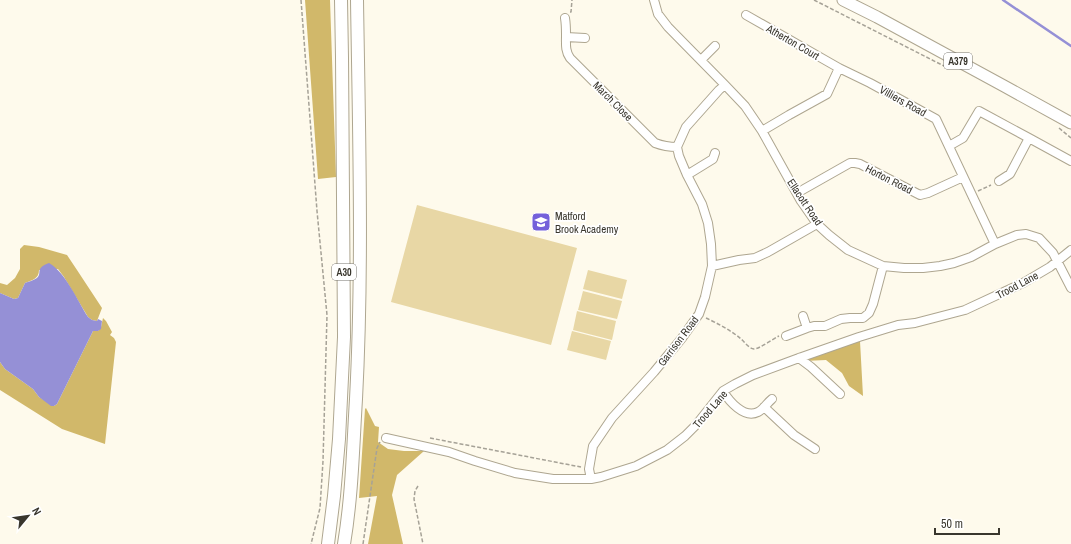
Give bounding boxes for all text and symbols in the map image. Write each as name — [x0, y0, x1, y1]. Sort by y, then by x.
street label: Atherton Court — [763, 21, 822, 63]
road number: A379 — [944, 53, 972, 69]
street label: March Close — [590, 78, 636, 124]
street label: Villiers Road — [877, 82, 929, 120]
street label: Horton Road — [863, 161, 915, 197]
street label: Ellacott Road — [784, 176, 826, 228]
place label: Matford Brook Academy — [555, 209, 619, 236]
school or university icon: Matford Brook Academy — [530, 211, 552, 233]
road number: A30 — [332, 264, 356, 280]
street label: Trood Lane — [993, 268, 1041, 302]
street label: Garrison Road — [655, 313, 701, 369]
street label: Trood Lane — [690, 387, 730, 431]
north arrow — [8, 496, 48, 536]
text: N — [29, 505, 44, 517]
scale bar — [935, 510, 999, 536]
text: 50 m — [941, 516, 963, 532]

